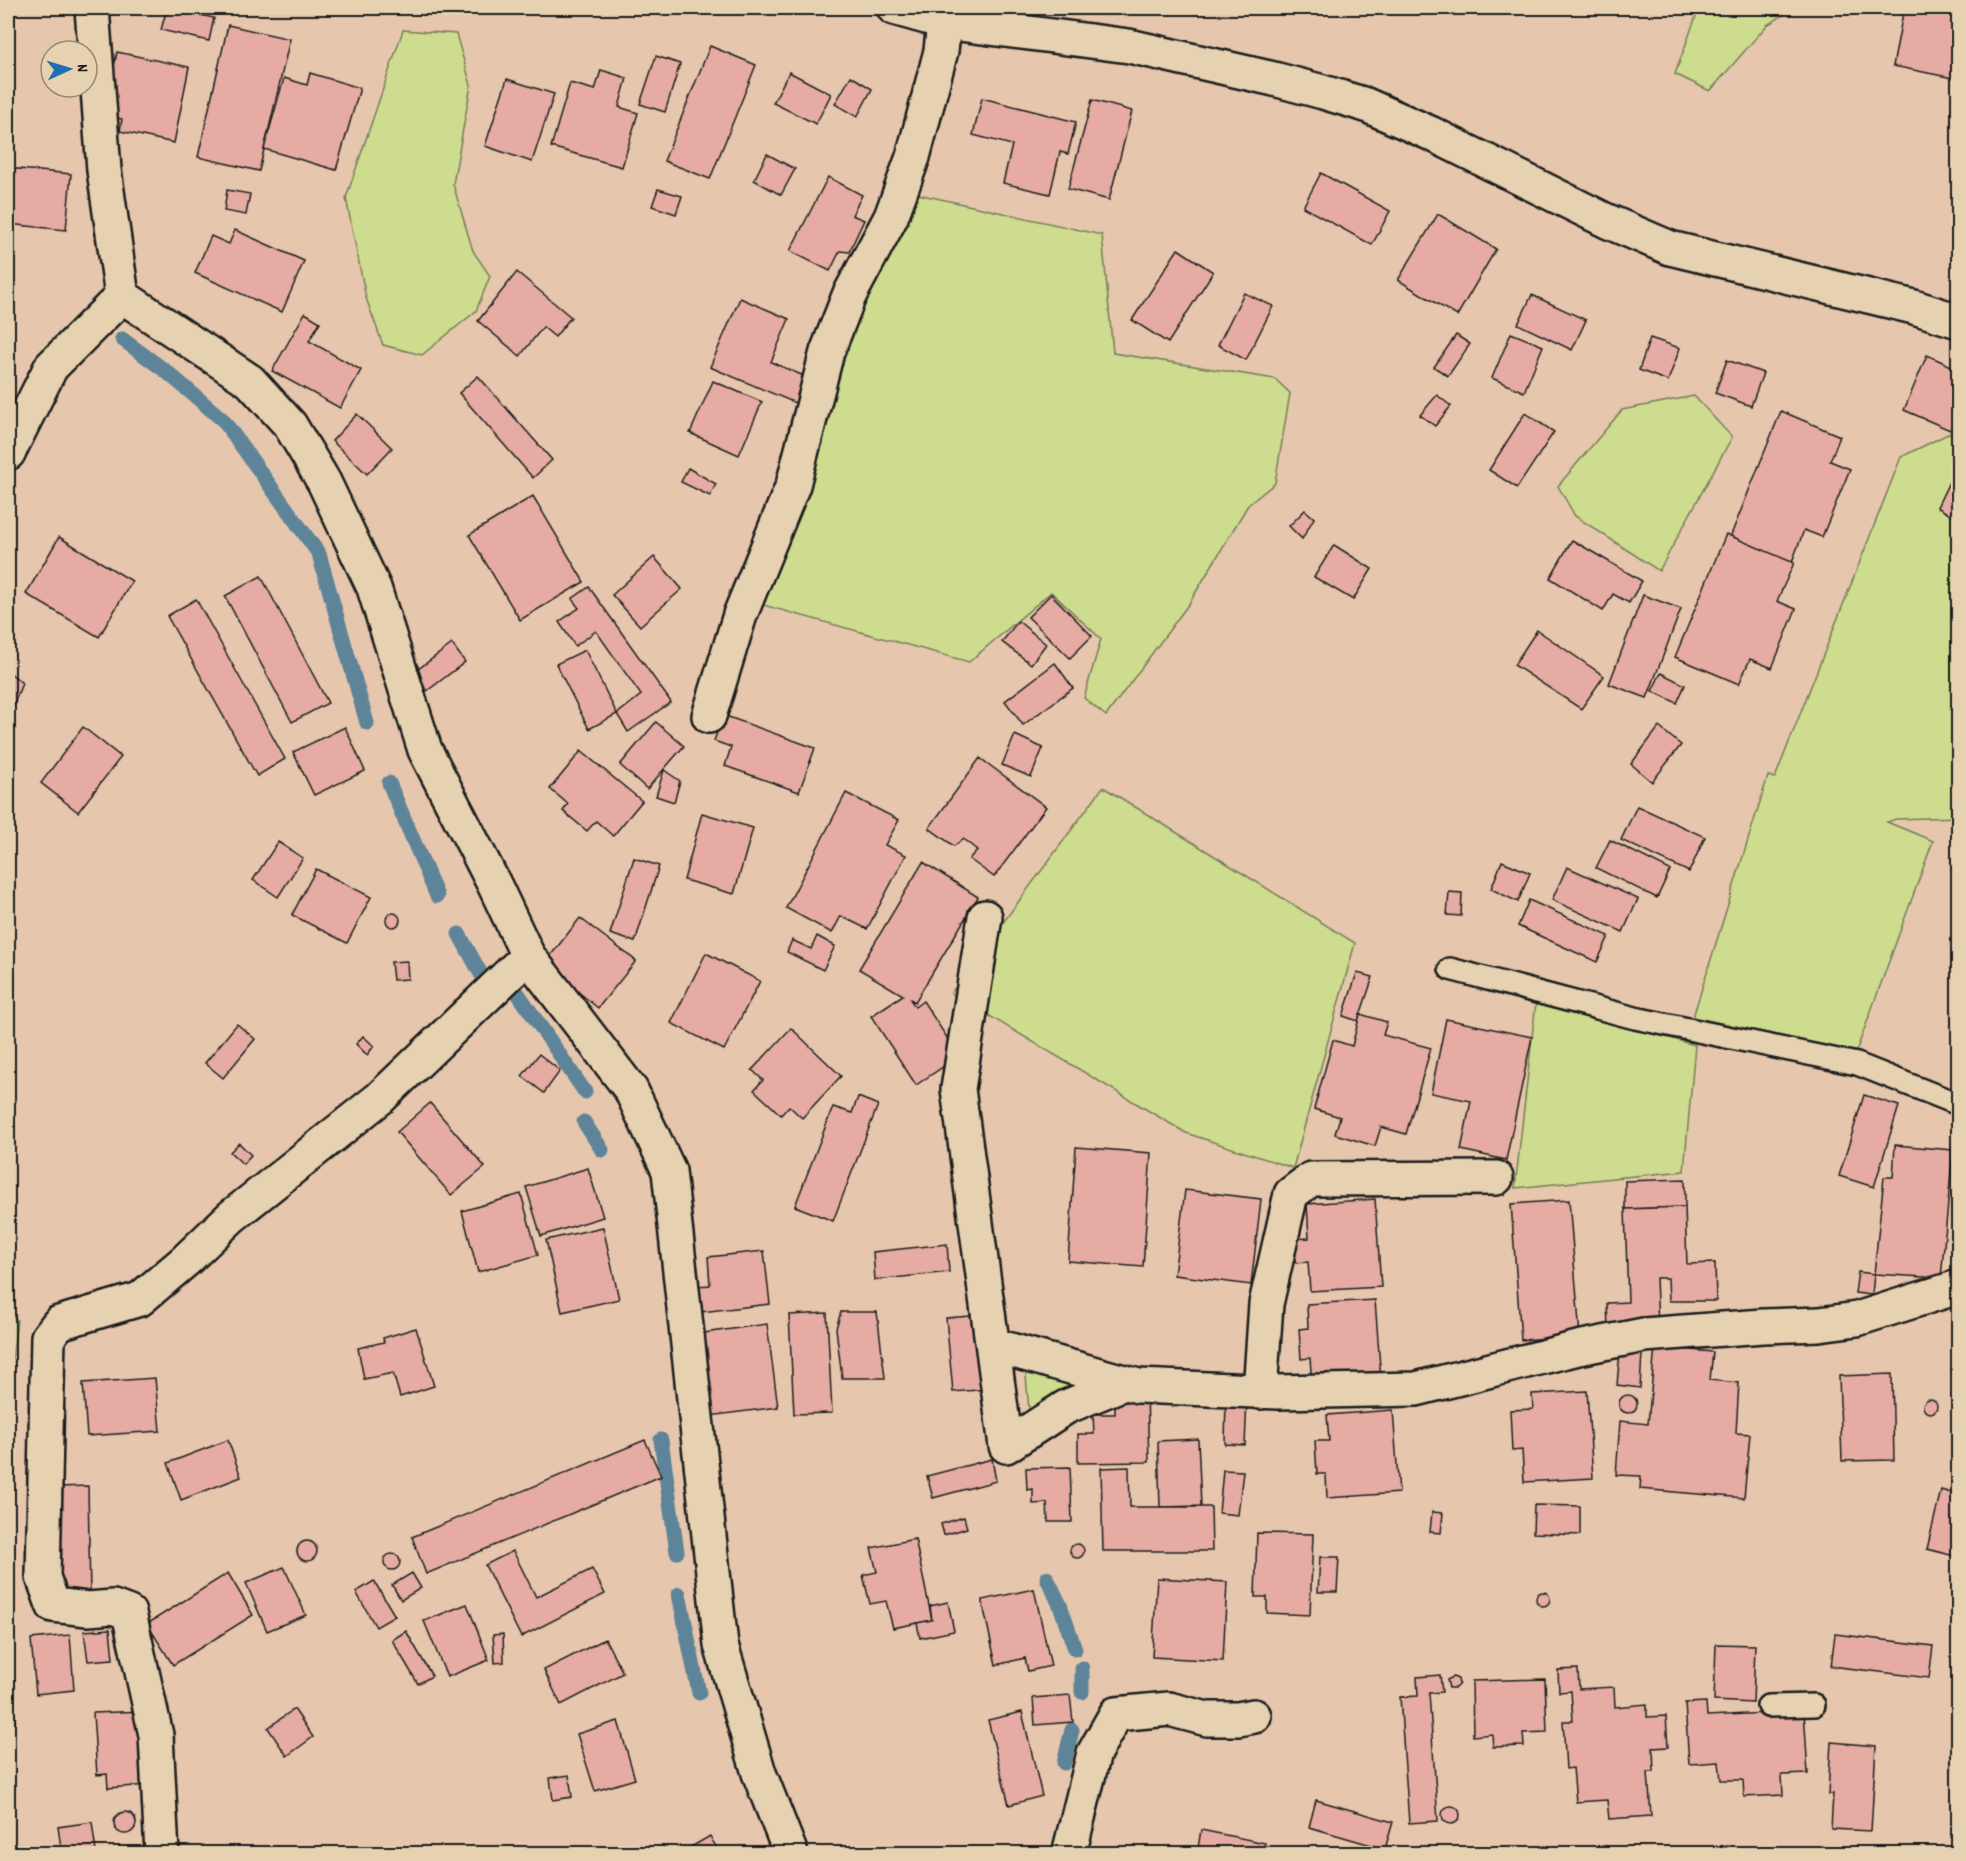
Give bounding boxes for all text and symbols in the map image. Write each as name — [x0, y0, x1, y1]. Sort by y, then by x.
north arrow — [39, 39, 99, 99]
text: N — [70, 63, 93, 73]

